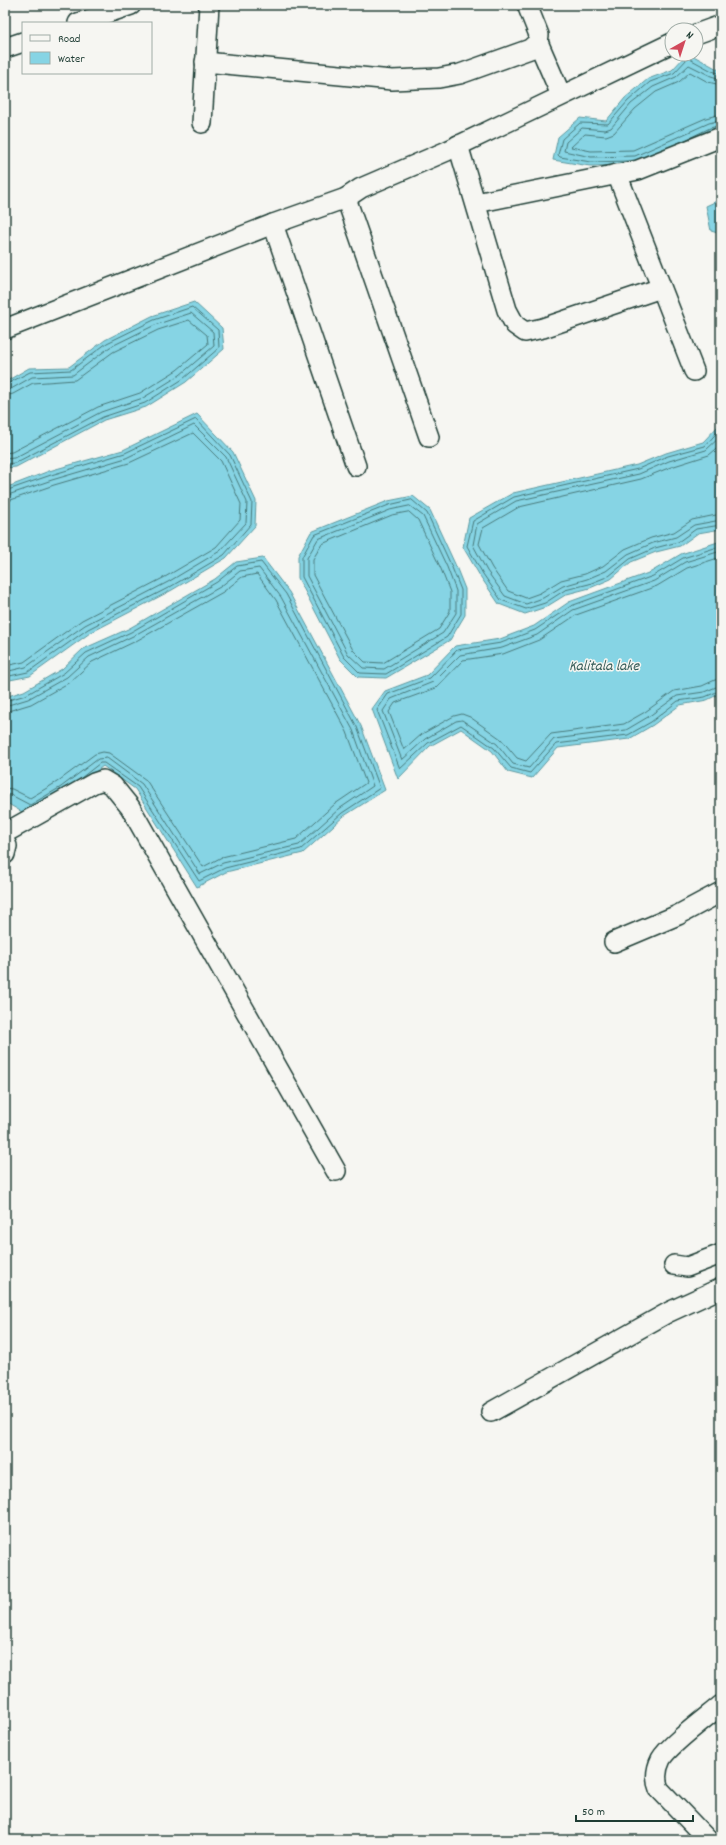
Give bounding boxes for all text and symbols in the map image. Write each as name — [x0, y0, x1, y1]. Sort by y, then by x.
legend — [22, 22, 152, 74]
north arrow — [664, 22, 704, 62]
text: N — [682, 28, 697, 44]
text: Road — [58, 31, 80, 48]
text: Water — [58, 51, 85, 68]
water label: Kalitala lake — [569, 656, 641, 678]
scale bar — [576, 1797, 693, 1823]
text: 50 m — [582, 1804, 605, 1821]

